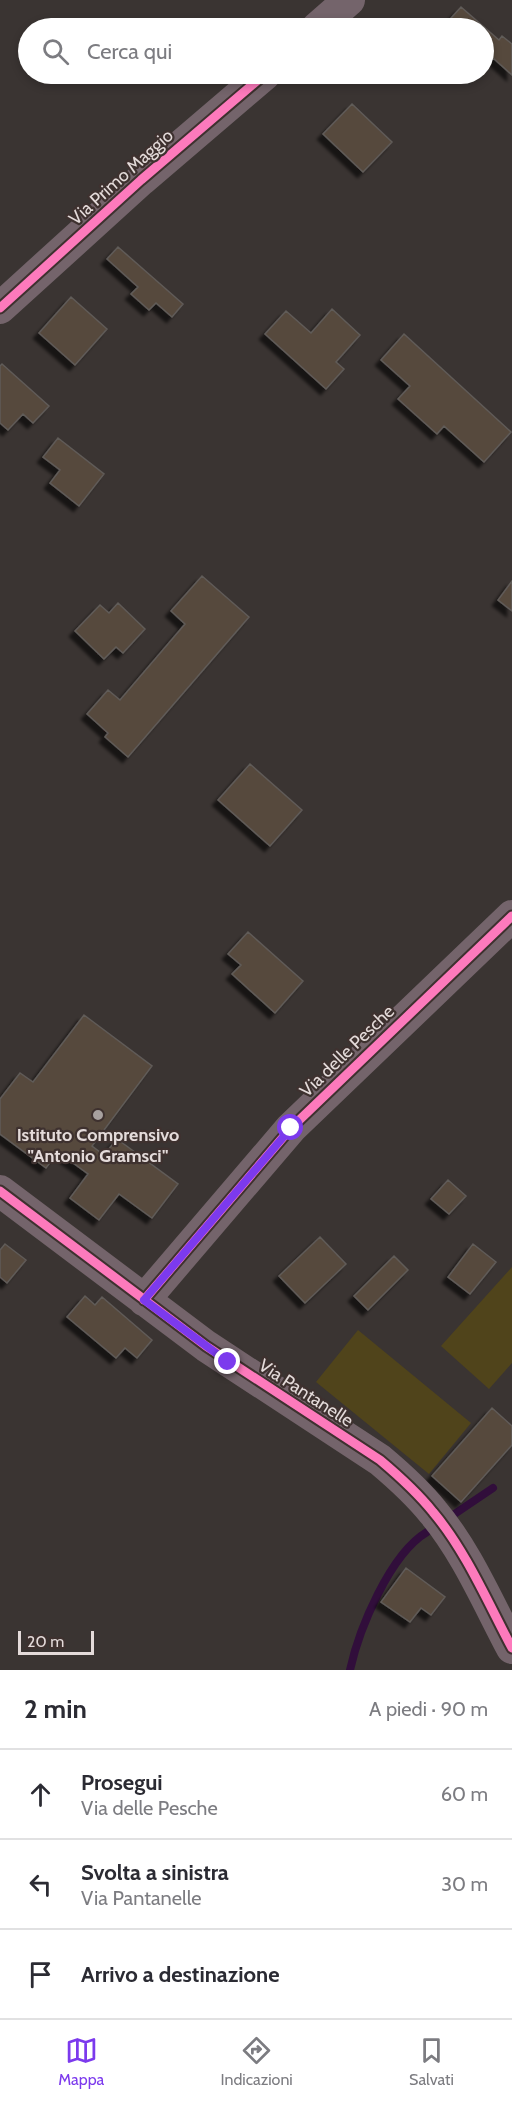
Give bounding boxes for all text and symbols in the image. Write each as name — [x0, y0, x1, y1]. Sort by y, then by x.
search box — [18, 18, 494, 84]
icon: search — [39, 35, 72, 68]
text: Cerca qui — [87, 38, 172, 65]
street label: Via Primo Maggio — [64, 124, 178, 230]
street label: Via delle Pesche — [295, 1000, 399, 1102]
marker: Istituto Comprensivo "Antonio Gramsci" — [91, 1108, 105, 1122]
route start — [277, 1114, 303, 1140]
place label: Istituto Comprensivo "Antonio Gramsci" — [17, 1124, 179, 1167]
route end — [214, 1348, 240, 1374]
street label: Via Pantanelle — [255, 1354, 357, 1432]
scale bar — [18, 1628, 94, 1656]
text: 20 m — [27, 1632, 64, 1651]
text: 2 min — [24, 1693, 87, 1725]
text: A piedi · 90 m — [369, 1697, 488, 1721]
text: Prosegui — [81, 1769, 163, 1796]
icon: ahead — [24, 1778, 57, 1811]
text: 60 m — [441, 1782, 488, 1806]
text: Via delle Pesche — [81, 1796, 218, 1820]
text: Svolta a sinistra — [81, 1859, 229, 1886]
icon: left — [24, 1868, 57, 1901]
text: 30 m — [441, 1872, 488, 1896]
text: Via Pantanelle — [81, 1886, 202, 1910]
icon: arrive — [24, 1958, 57, 1991]
text: Arrivo a destinazione — [81, 1961, 279, 1988]
tab: Mappa — [58, 2034, 104, 2089]
tab: Indicazioni — [221, 2034, 293, 2089]
tab: Salvati — [409, 2034, 454, 2089]

